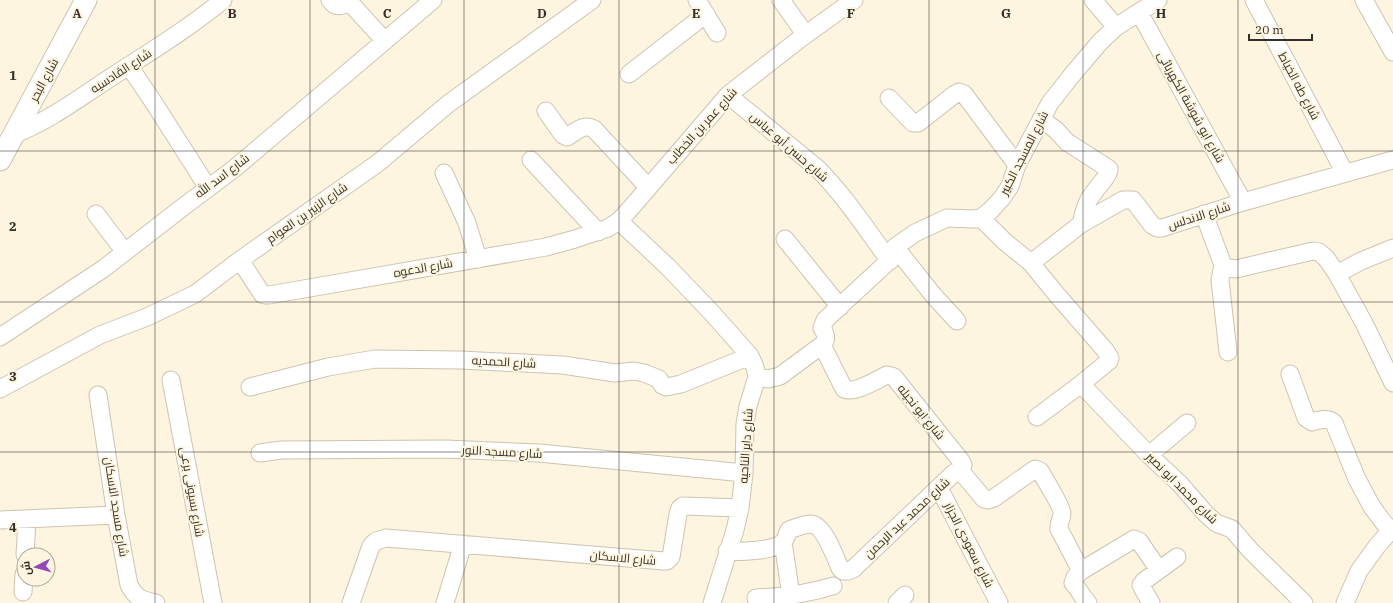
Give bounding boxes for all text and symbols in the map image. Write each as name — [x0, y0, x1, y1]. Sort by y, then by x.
text: A — [72, 5, 82, 22]
text: B — [227, 5, 237, 22]
text: C — [383, 5, 392, 22]
text: D — [537, 5, 547, 22]
text: E — [692, 5, 700, 22]
text: F — [847, 5, 855, 22]
text: G — [1001, 5, 1011, 22]
text: H — [1156, 5, 1167, 22]
scale bar — [1249, 16, 1312, 42]
text: 20 m — [1255, 22, 1284, 37]
street label: شارع القادسيه — [87, 45, 155, 97]
street label: شارع ابو شوشة الكهربائى — [1154, 48, 1228, 166]
street label: شارع طه الخياط — [1274, 49, 1324, 123]
street label: شارع البحر — [25, 55, 62, 105]
text: 1 — [9, 67, 17, 84]
street label: شارع عمر بن الخطاب — [663, 84, 741, 168]
street label: شارع المسجد الكبير — [995, 108, 1052, 199]
street label: شارع حسن أبو عباس — [746, 109, 832, 186]
street label: شارع اسد الله — [192, 150, 253, 202]
street label: شارع الزبير بن العوام — [263, 179, 351, 247]
street label: شارع الاندلس — [1166, 198, 1232, 234]
text: 2 — [9, 218, 17, 235]
street label: شارع الدعوه — [392, 255, 454, 281]
street label: شارع الحمديه — [471, 352, 537, 372]
text: 3 — [9, 368, 17, 385]
street label: شارع ابو نجيله — [894, 381, 948, 443]
street label: شارع داير الناحيه — [735, 408, 757, 484]
street label: شارع مسجد النور — [460, 442, 543, 462]
street label: شارع بسيونى برعى — [176, 446, 208, 538]
street label: شارع محمد ابو نصير — [1142, 448, 1221, 527]
street label: شارع مسجد الاسكان — [100, 456, 132, 558]
street label: شارع محمد عبد الرحمن — [861, 474, 953, 562]
street label: شارع سعودى الجزار — [940, 499, 997, 590]
text: 4 — [9, 519, 17, 536]
north arrow — [16, 547, 56, 587]
street label: شارع الاسكان — [589, 547, 657, 569]
text: ش — [18, 560, 34, 576]

